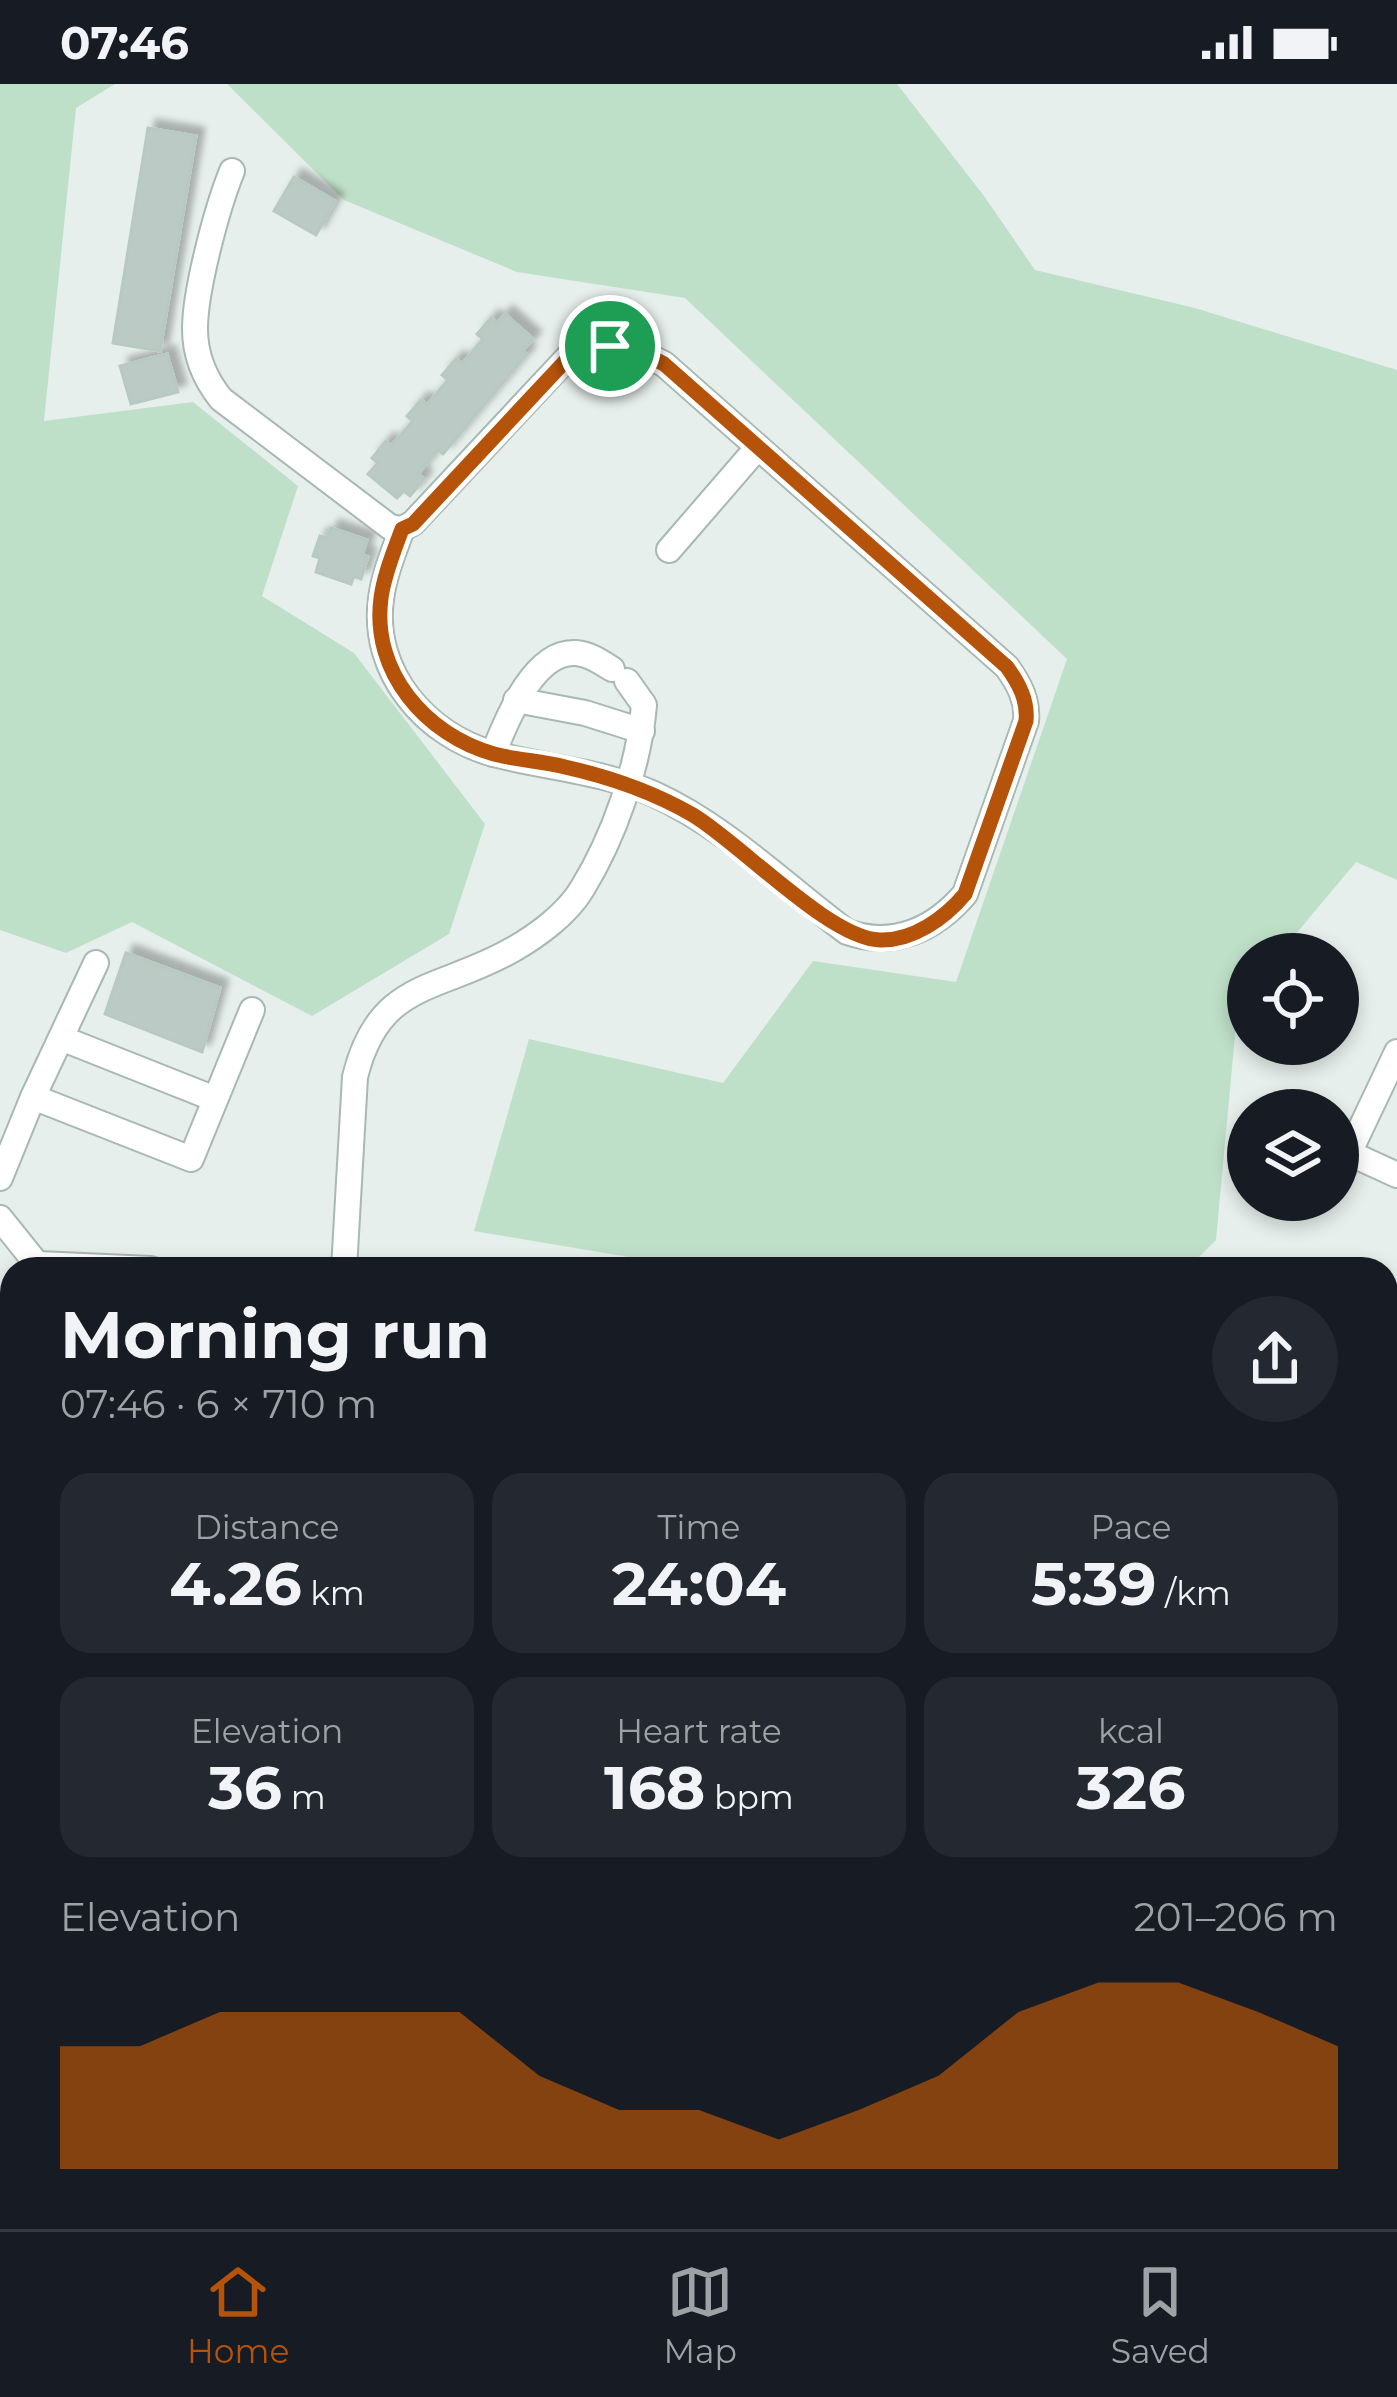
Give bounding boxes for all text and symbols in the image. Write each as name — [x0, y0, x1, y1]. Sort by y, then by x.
text: 07:46 — [60, 15, 189, 70]
pin — [559, 295, 661, 397]
icon: arrive — [577, 313, 643, 379]
map controls — [1227, 933, 1359, 1221]
button: locate — [1227, 933, 1359, 1065]
button: layers — [1227, 1089, 1359, 1221]
text: Morning run — [60, 1294, 490, 1375]
button: share — [1212, 1296, 1338, 1422]
text: 07:46 · 6 × 710 m — [60, 1380, 377, 1428]
text: Distance — [195, 1507, 339, 1547]
text: Time — [658, 1507, 740, 1547]
text: Pace — [1091, 1507, 1171, 1547]
text: 4.26 — [169, 1547, 302, 1620]
text: 24:04 — [612, 1547, 786, 1620]
text: 5:39 — [1031, 1547, 1156, 1620]
text: km — [302, 1573, 365, 1613]
text: /km — [1156, 1573, 1231, 1613]
text: Elevation — [191, 1711, 343, 1751]
text: Heart rate — [616, 1711, 782, 1751]
text: kcal — [1098, 1711, 1164, 1751]
text: 36 — [208, 1751, 282, 1824]
text: 168 — [604, 1751, 705, 1824]
text: 326 — [1077, 1751, 1185, 1824]
text: m — [282, 1777, 326, 1817]
text: bpm — [705, 1777, 794, 1817]
text: Elevation — [60, 1893, 240, 1941]
text: 201–206 m — [1134, 1893, 1338, 1941]
tab: Home — [187, 2259, 289, 2371]
tab: Map — [663, 2259, 737, 2371]
tab: Saved — [1111, 2259, 1210, 2371]

